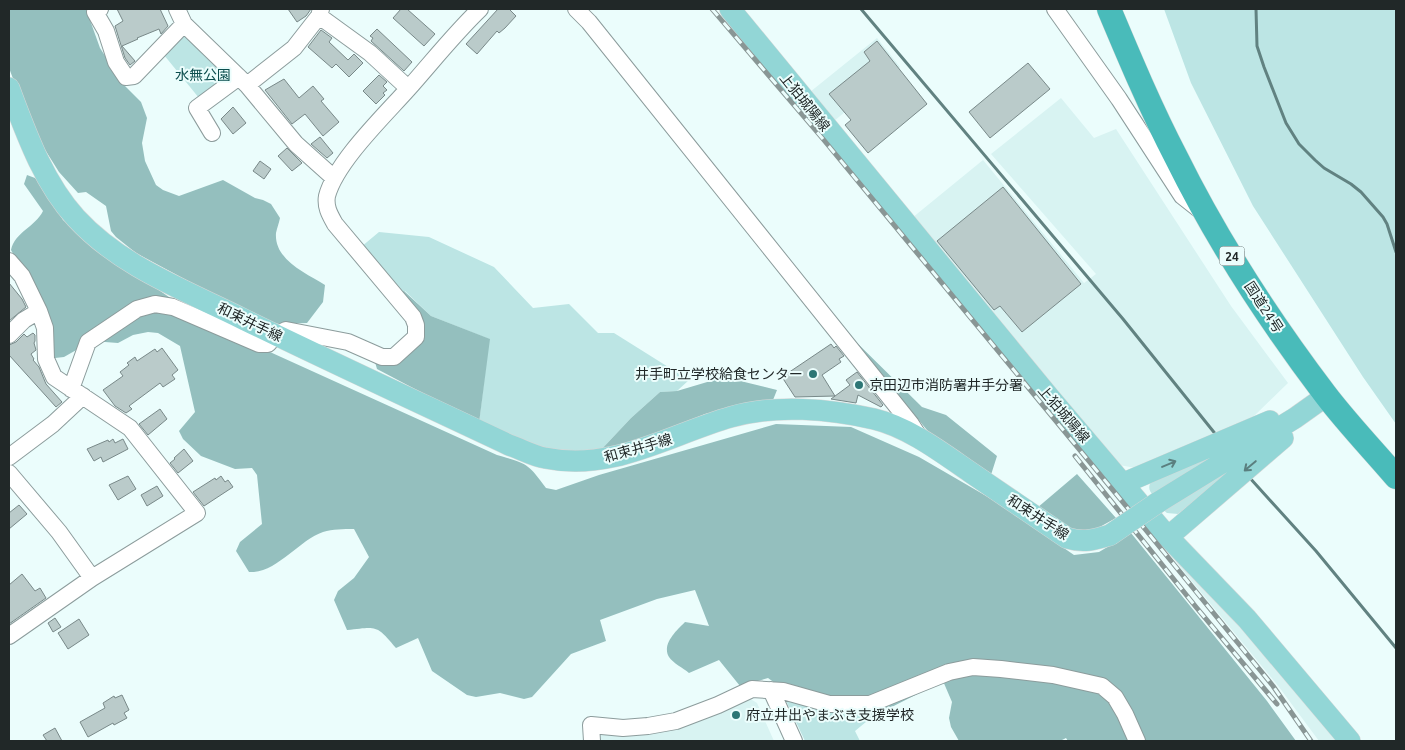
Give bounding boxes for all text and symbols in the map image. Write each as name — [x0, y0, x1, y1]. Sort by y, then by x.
park label: 水無公園 — [175, 67, 231, 83]
street label: 上狛城陽線 — [777, 70, 833, 134]
road number: 24 — [1220, 247, 1244, 266]
street label: 国道24号 — [1242, 278, 1286, 336]
street label: 和束井手線 — [215, 299, 285, 345]
place label: 井手町立学校給食センター — [635, 366, 803, 382]
marker: 井手町立学校給食センター — [807, 368, 819, 380]
place label: 京田辺市消防署井手分署 — [869, 377, 1023, 393]
marker: 京田辺市消防署井手分署 — [853, 379, 865, 391]
street label: 上狛城陽線 — [1035, 382, 1093, 446]
street label: 和束井手線 — [602, 431, 674, 465]
one-way arrow — [1161, 459, 1176, 468]
one-way arrow — [1244, 460, 1257, 471]
street label: 和束井手線 — [1004, 491, 1072, 543]
place label: 府立井出やまぶき支援学校 — [746, 707, 914, 723]
marker: 府立井出やまぶき支援学校 — [730, 709, 742, 721]

